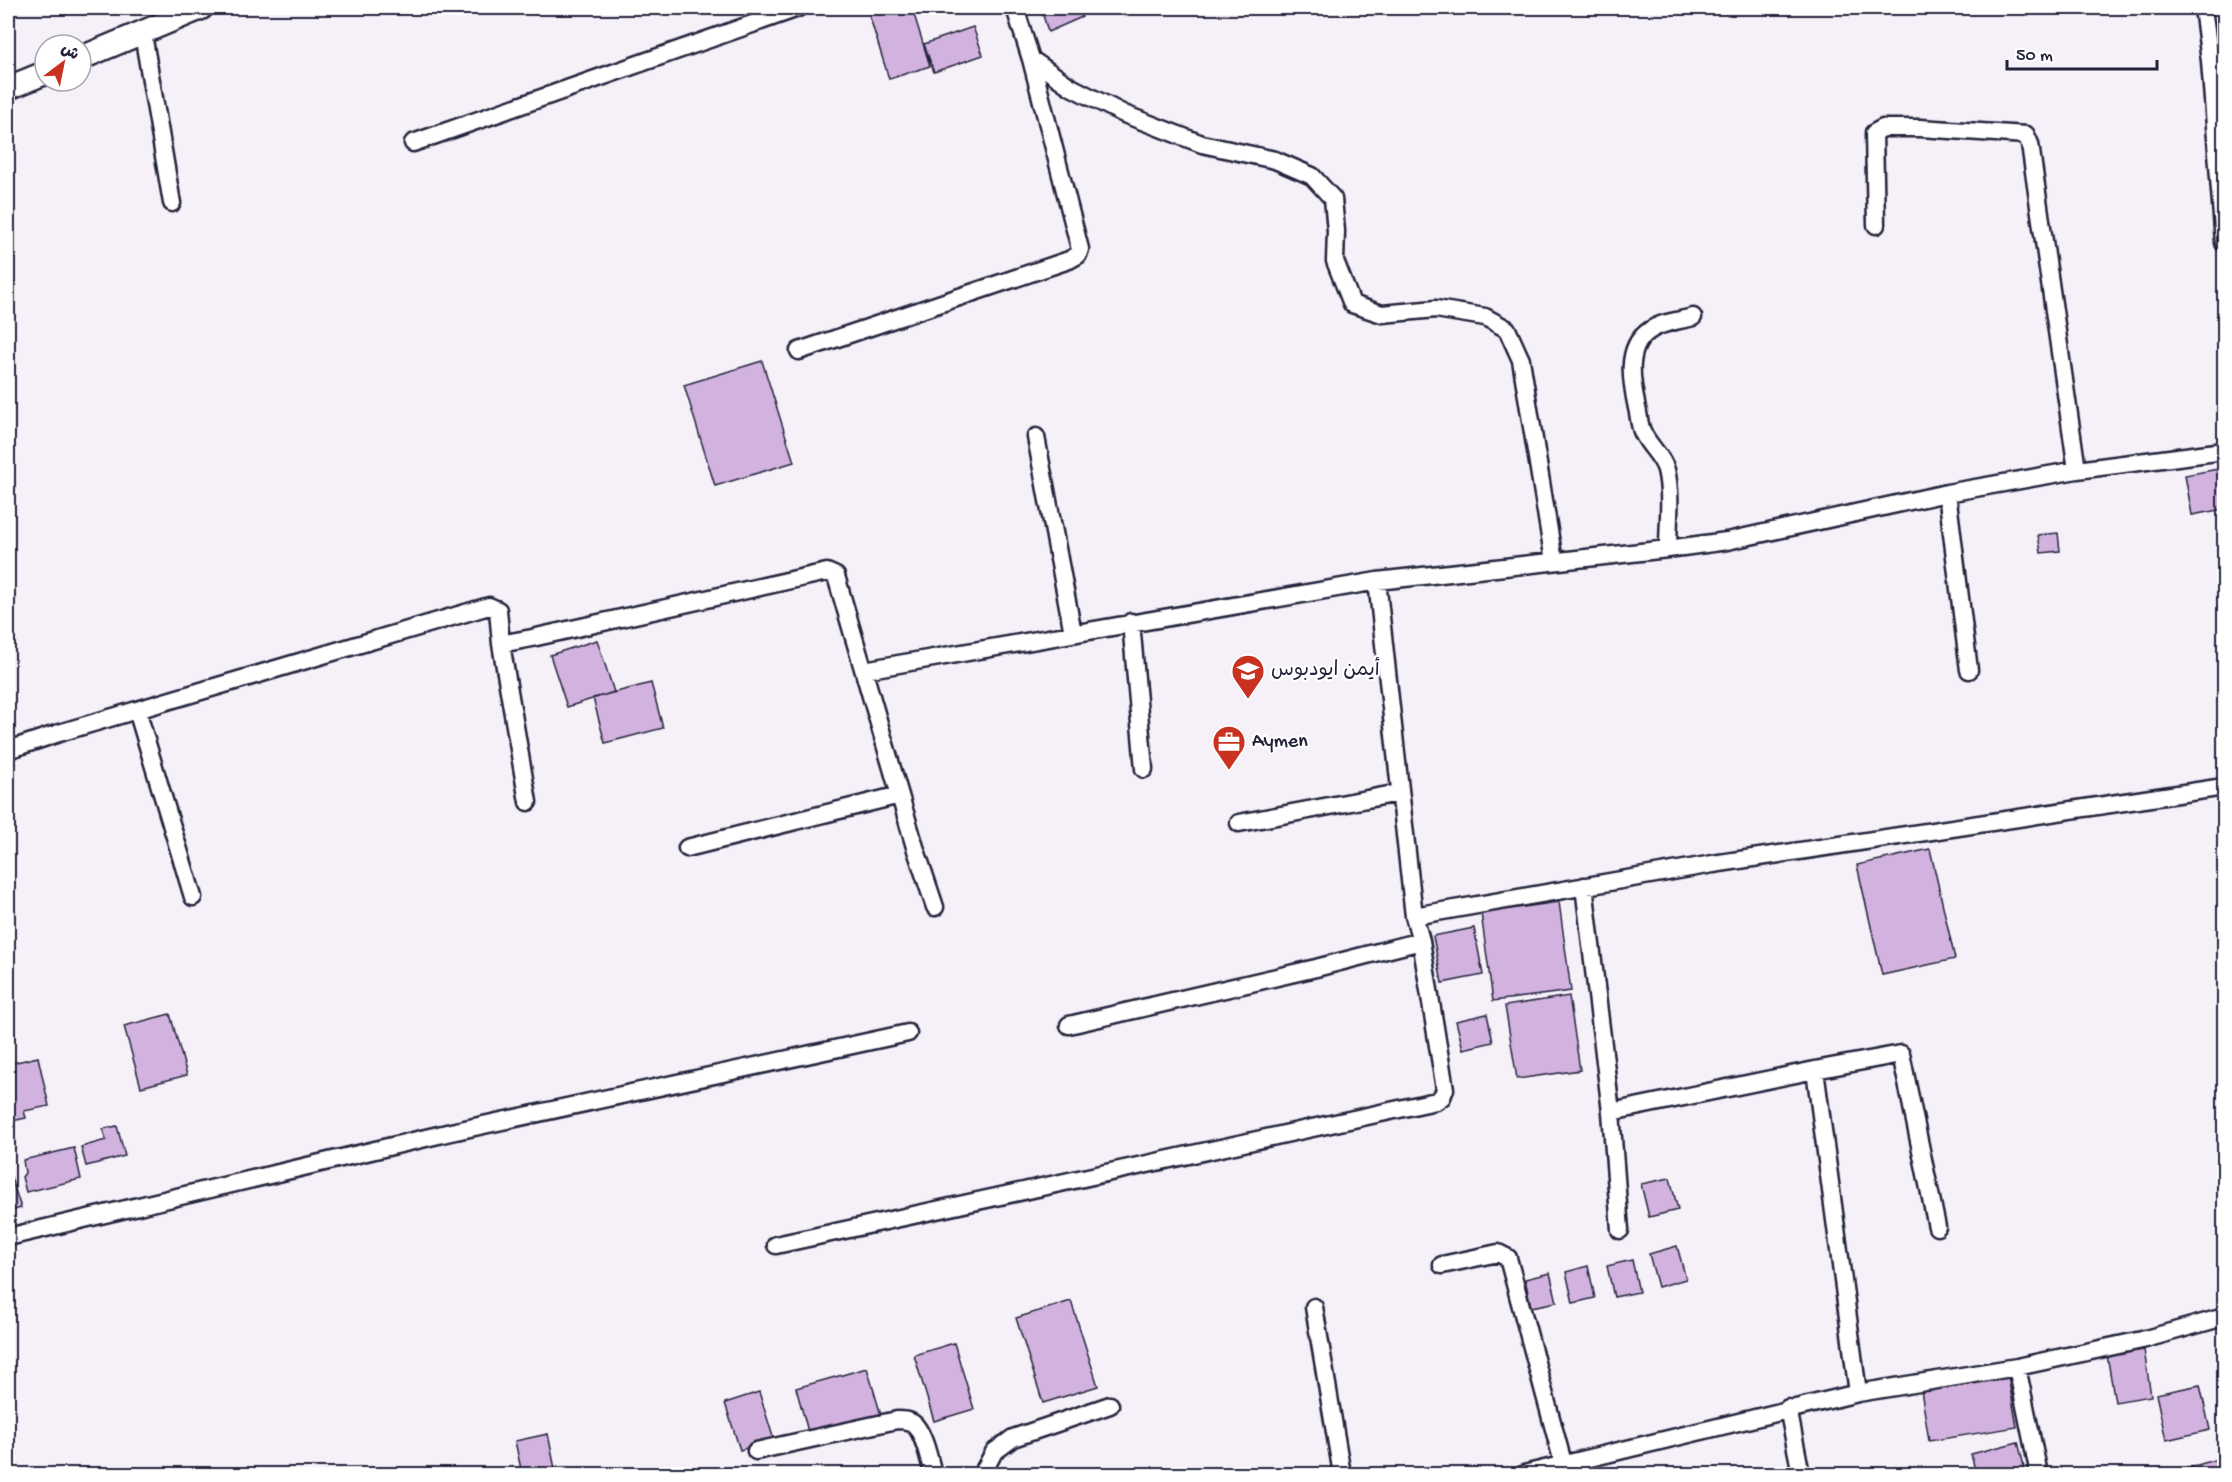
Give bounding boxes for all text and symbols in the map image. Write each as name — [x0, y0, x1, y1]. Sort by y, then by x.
north arrow — [33, 33, 93, 93]
scale bar — [2007, 33, 2157, 71]
text: ش — [57, 41, 82, 66]
text: 50 m — [2016, 46, 2053, 67]
school or university icon: أيمن ايودبوس — [1230, 653, 1266, 700]
place label: أيمن ايودبوس — [1271, 657, 1380, 683]
office icon: Aymen — [1211, 724, 1247, 771]
place label: Aymen — [1252, 731, 1308, 754]

